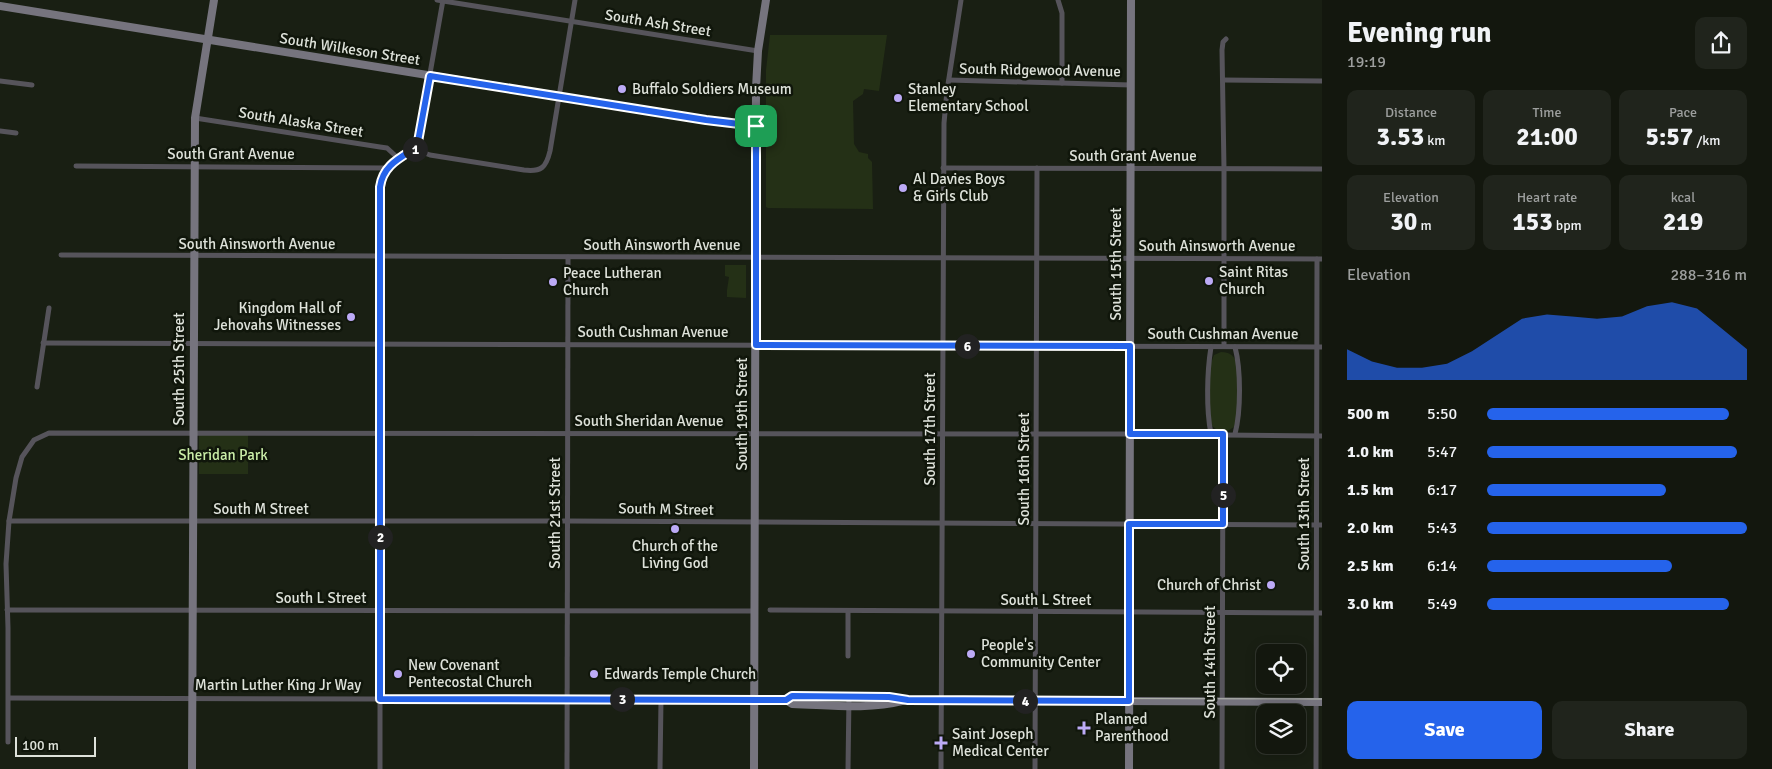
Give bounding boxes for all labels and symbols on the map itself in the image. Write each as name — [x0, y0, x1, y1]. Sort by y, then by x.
street label: South Ash Street — [604, 6, 712, 40]
street label: South Wilkeson Street — [278, 29, 422, 69]
street label: South Ridgewood Avenue — [959, 60, 1121, 80]
place label: Buffalo Soldiers Museum — [632, 80, 792, 98]
place label: Stanley Elementary School — [908, 80, 1029, 115]
marker: Buffalo Soldiers Museum — [616, 83, 628, 95]
marker: Stanley Elementary School — [892, 92, 904, 104]
street label: South Alaska Street — [237, 103, 365, 141]
pin — [735, 105, 777, 147]
pin: 1 — [402, 136, 428, 162]
street label: South Grant Avenue — [167, 145, 295, 163]
street label: South Grant Avenue — [1069, 147, 1197, 165]
place label: Al Davies Boys & Girls Club — [913, 170, 1005, 205]
marker: Al Davies Boys & Girls Club — [897, 182, 909, 194]
street label: South 15th Street — [1107, 207, 1125, 321]
street label: South Ainsworth Avenue — [179, 235, 335, 253]
street label: South Ainsworth Avenue — [584, 236, 740, 254]
street label: South Ainsworth Avenue — [1139, 237, 1295, 255]
place label: Saint Ritas Church — [1219, 263, 1289, 298]
place label: Peace Lutheran Church — [563, 264, 662, 299]
marker: Saint Ritas Church — [1203, 275, 1215, 287]
marker: Peace Lutheran Church — [547, 276, 559, 288]
place label: Kingdom Hall of Jehovahs Witnesses — [214, 299, 342, 334]
marker: Kingdom Hall of Jehovahs Witnesses — [345, 311, 357, 323]
street label: South 25th Street — [170, 312, 188, 426]
street label: South Cushman Avenue — [578, 323, 728, 341]
street label: South Cushman Avenue — [1148, 325, 1298, 343]
pin: 6 — [954, 334, 980, 358]
street label: South 19th Street — [733, 357, 751, 471]
street label: South 17th Street — [921, 372, 939, 486]
street label: South Sheridan Avenue — [575, 412, 723, 430]
street label: South 16th Street — [1015, 412, 1033, 526]
park label: Sheridan Park — [178, 446, 268, 464]
street label: South 21st Street — [546, 457, 564, 569]
street label: South 13th Street — [1295, 457, 1313, 571]
pin: 5 — [1210, 482, 1236, 508]
street label: South M Street — [618, 499, 714, 519]
street label: South M Street — [213, 500, 309, 518]
marker: Church of the Living God — [669, 523, 681, 535]
pin: 2 — [368, 524, 392, 550]
place label: Church of the Living God — [632, 537, 718, 572]
place label: Church of Christ — [1157, 576, 1261, 594]
marker: Church of Christ — [1265, 579, 1277, 591]
street label: South L Street — [275, 589, 367, 607]
street label: South L Street — [1000, 591, 1092, 609]
street label: South 14th Street — [1201, 605, 1219, 719]
place label: People's Community Center — [981, 636, 1101, 671]
marker: People's Community Center — [965, 648, 977, 660]
place label: New Covenant Pentecostal Church — [408, 656, 532, 691]
place label: Edwards Temple Church — [604, 665, 756, 683]
marker: New Covenant Pentecostal Church — [392, 668, 404, 680]
marker: Edwards Temple Church — [588, 668, 600, 680]
street label: Martin Luther King Jr Way — [195, 676, 361, 694]
pin: 3 — [610, 686, 634, 712]
pin: 4 — [1012, 688, 1038, 714]
place label: Planned Parenthood — [1095, 710, 1169, 745]
marker: Planned Parenthood — [1077, 721, 1091, 735]
place label: Saint Joseph Medical Center — [952, 725, 1049, 760]
scale bar — [15, 734, 96, 757]
marker: Saint Joseph Medical Center — [934, 736, 948, 750]

